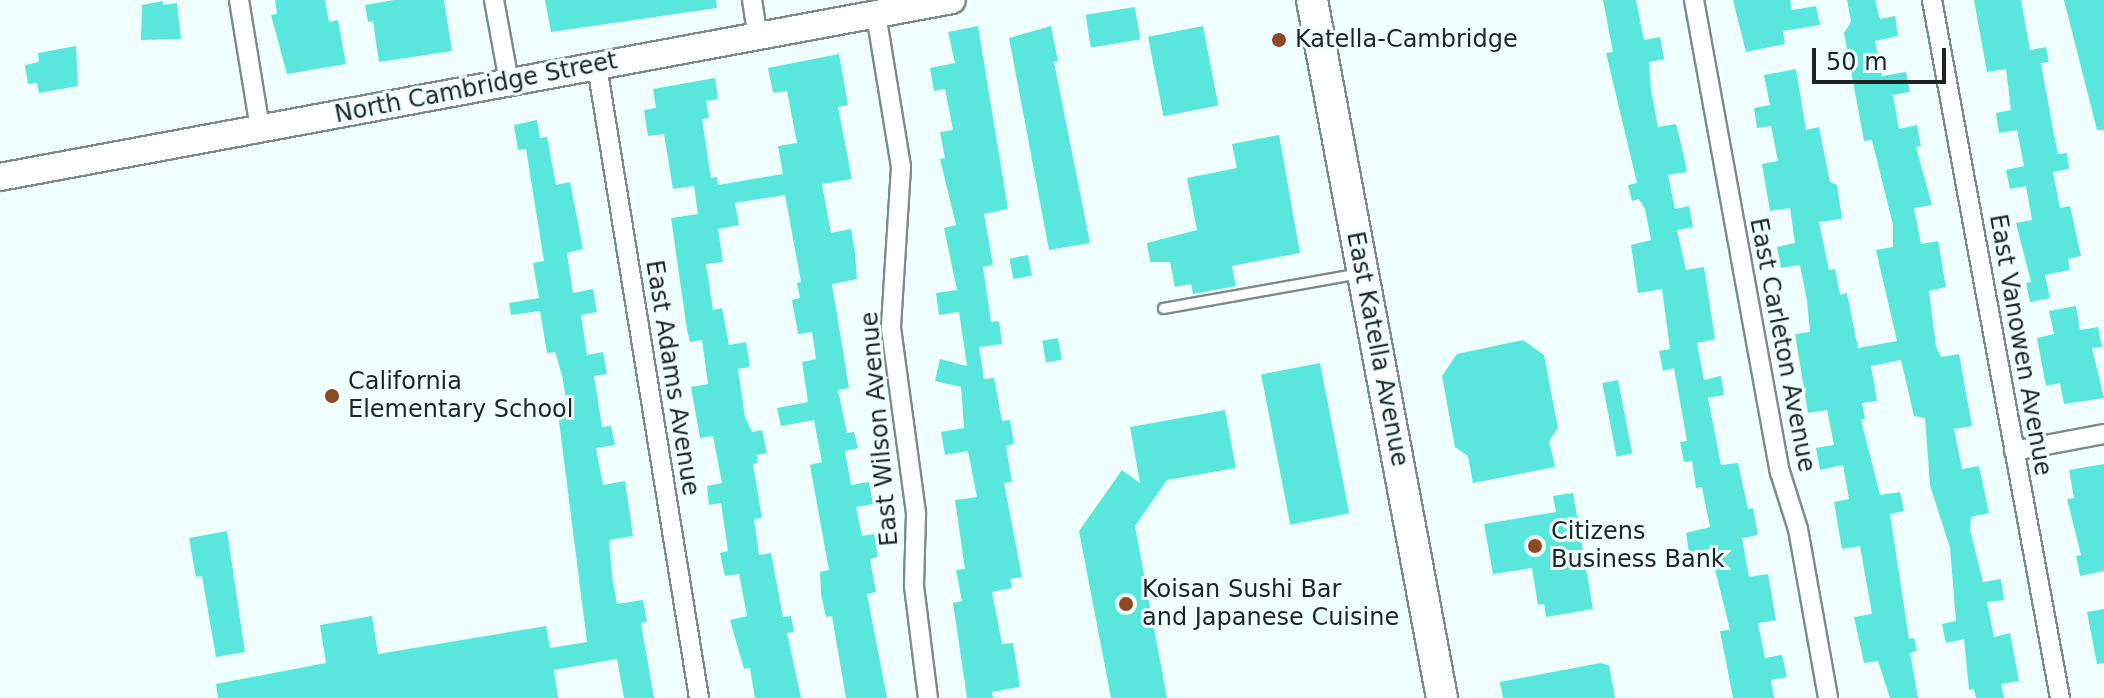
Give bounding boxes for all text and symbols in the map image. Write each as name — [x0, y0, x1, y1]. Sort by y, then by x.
place label: Katella-Cambridge — [1295, 26, 1518, 54]
marker: Katella-Cambridge — [1270, 31, 1288, 49]
scale bar — [1816, 32, 1950, 82]
street label: North Cambridge Street — [332, 46, 620, 130]
text: 50 m — [1826, 48, 1888, 76]
street label: East Vanowen Avenue — [1983, 212, 2057, 478]
street label: East Carleton Avenue — [1743, 215, 1821, 475]
street label: East Katella Avenue — [1340, 229, 1414, 469]
street label: East Adams Avenue — [639, 258, 705, 498]
street label: East Wilson Avenue — [855, 311, 905, 547]
place label: California Elementary School — [348, 368, 573, 424]
marker: California Elementary School — [323, 387, 341, 405]
place label: Citizens Business Bank — [1551, 518, 1725, 574]
marker: Citizens Business Bank — [1526, 537, 1544, 555]
place label: Koisan Sushi Bar and Japanese Cuisine — [1142, 576, 1399, 632]
marker: Koisan Sushi Bar and Japanese Cuisine — [1117, 595, 1135, 613]

